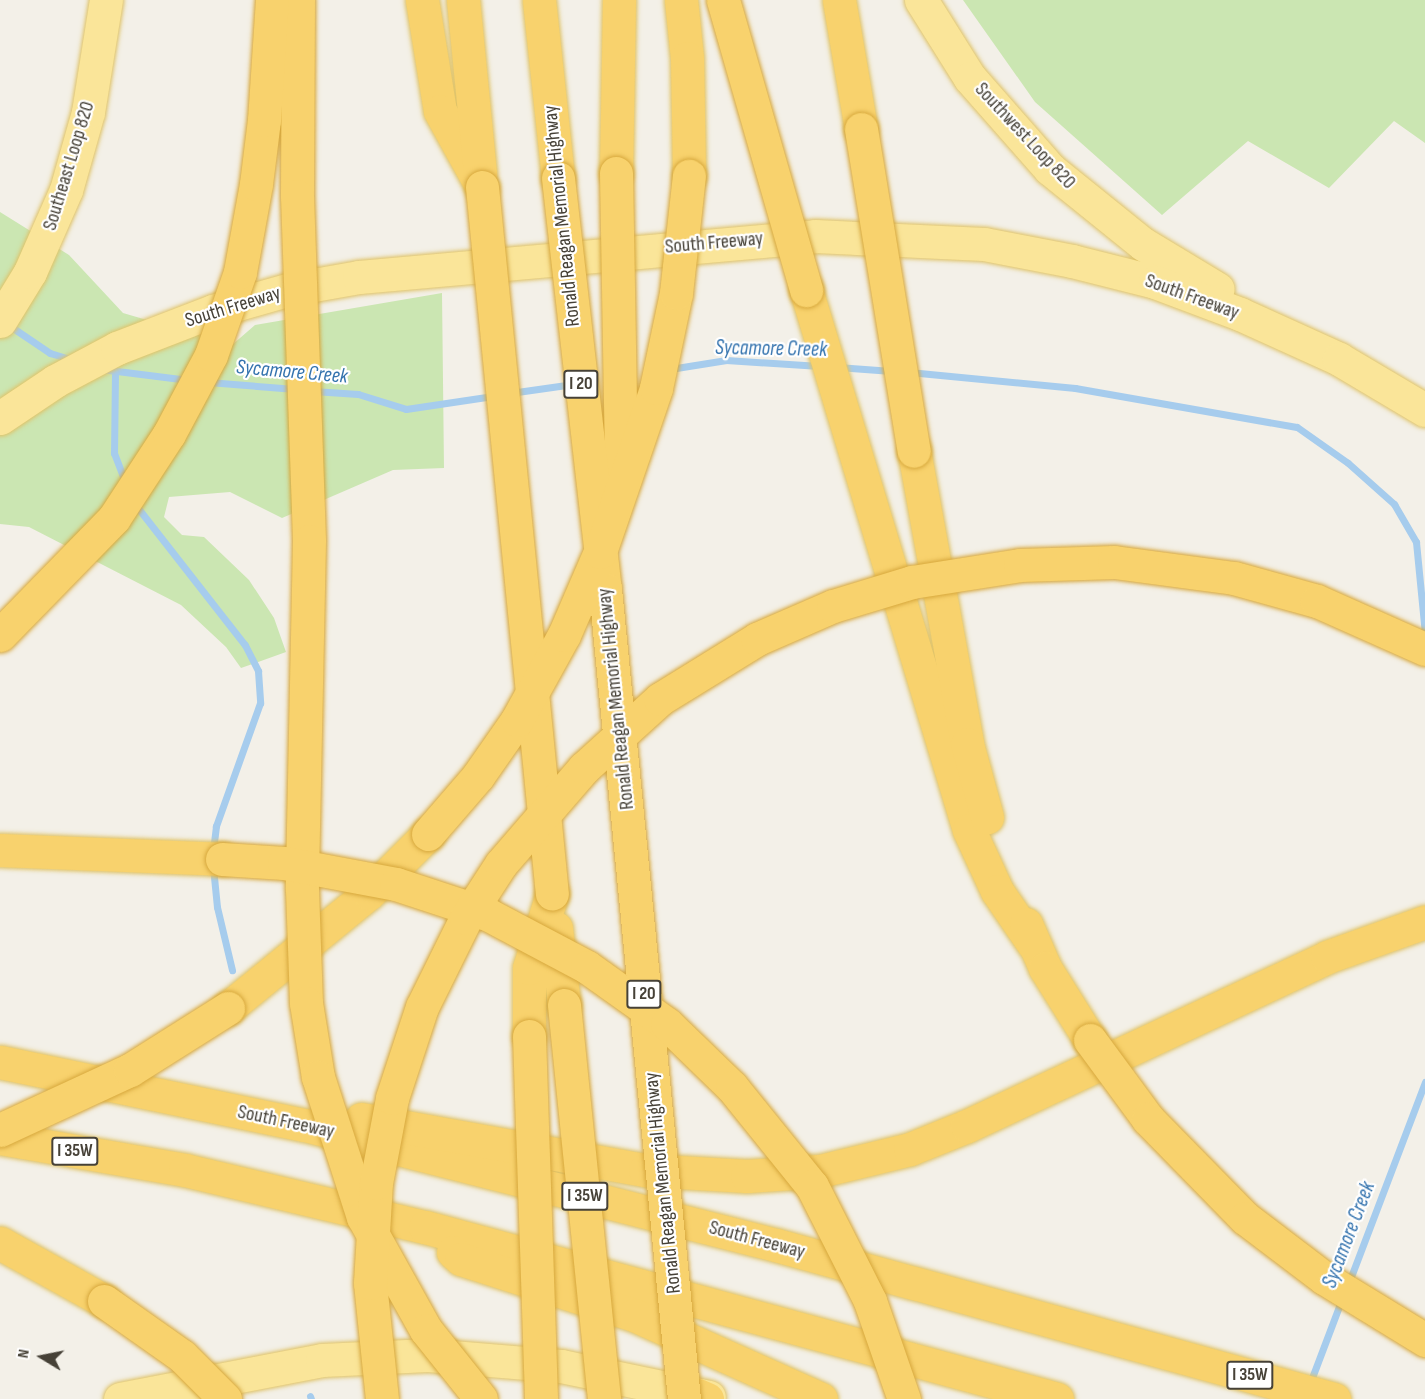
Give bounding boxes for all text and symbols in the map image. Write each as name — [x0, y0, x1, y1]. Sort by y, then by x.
street label: Southwest Loop 820 — [970, 78, 1080, 194]
street label: Southeast Loop 820 — [38, 99, 100, 233]
street label: Ronald Reagan Memorial Highway — [538, 104, 586, 328]
street label: South Freeway — [664, 227, 764, 259]
street label: South Freeway — [1142, 269, 1242, 325]
street label: South Freeway — [182, 281, 284, 333]
water label: Sycamore Creek — [715, 335, 827, 363]
water label: Sycamore Creek — [235, 355, 349, 389]
road number: I 20 — [563, 369, 599, 399]
street label: Ronald Reagan Memorial Highway — [592, 587, 640, 811]
road number: I 20 — [626, 979, 662, 1009]
street label: Ronald Reagan Memorial Highway — [639, 1071, 687, 1295]
street label: South Freeway — [235, 1100, 337, 1144]
road number: I 35W — [51, 1136, 99, 1166]
water label: Sycamore Creek — [1317, 1178, 1381, 1292]
road number: I 35W — [561, 1181, 609, 1211]
street label: South Freeway — [706, 1216, 808, 1264]
north arrow — [12, 1327, 72, 1387]
text: N — [14, 1348, 34, 1360]
road number: I 35W — [1226, 1360, 1274, 1390]

